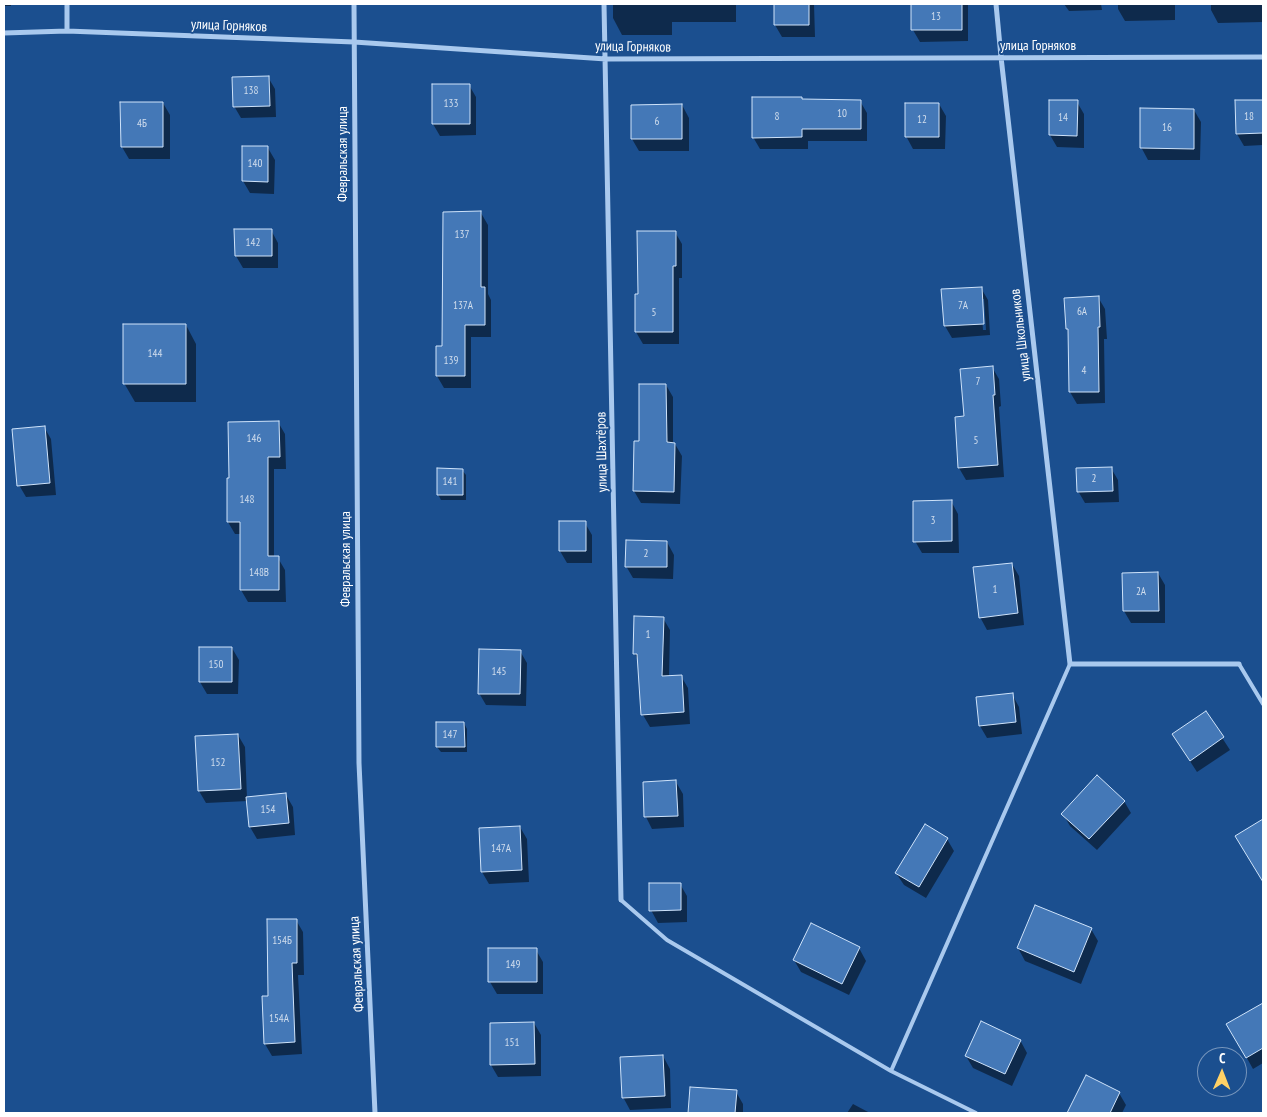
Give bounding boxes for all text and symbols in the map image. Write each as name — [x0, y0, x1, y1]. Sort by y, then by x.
house number: 13 — [931, 10, 941, 24]
street label: улица Горняков — [191, 16, 267, 36]
street label: улица Горняков — [595, 38, 671, 56]
street label: улица Горняков — [1000, 38, 1076, 54]
house number: 138 — [244, 84, 258, 98]
house number: 133 — [444, 97, 458, 111]
street label: Февральская улица — [335, 106, 351, 202]
house number: 10 — [837, 107, 847, 121]
house number: 8 — [775, 110, 779, 124]
house number: 18 — [1244, 110, 1254, 124]
house number: 14 — [1058, 111, 1068, 125]
house number: 12 — [917, 113, 927, 127]
house number: 6 — [655, 115, 659, 129]
house number: 4Б — [137, 117, 147, 131]
house number: 16 — [1162, 121, 1172, 135]
house number: 140 — [248, 157, 262, 171]
house number: 137 — [455, 228, 469, 242]
house number: 142 — [246, 236, 260, 250]
street label: улица Школьников — [1007, 288, 1035, 382]
house number: 137А — [453, 299, 473, 313]
house number: 7А — [958, 299, 968, 313]
house number: 6А — [1077, 305, 1087, 319]
house number: 5 — [652, 306, 656, 320]
house number: 144 — [148, 347, 162, 361]
house number: 139 — [444, 354, 458, 368]
house number: 4 — [1082, 364, 1086, 378]
house number: 7 — [976, 375, 980, 389]
street label: улица Шахтёров — [593, 412, 611, 492]
house number: 146 — [247, 432, 261, 446]
house number: 5 — [974, 434, 978, 448]
house number: 2 — [1092, 472, 1096, 486]
house number: 141 — [443, 475, 457, 489]
house number: 148 — [240, 493, 254, 507]
street label: Февральская улица — [338, 511, 354, 607]
house number: 3 — [931, 514, 935, 528]
house number: 2 — [644, 547, 648, 561]
house number: 148В — [249, 566, 269, 580]
house number: 1 — [993, 583, 997, 597]
house number: 2А — [1136, 585, 1146, 599]
house number: 1 — [646, 628, 650, 642]
house number: 150 — [209, 658, 223, 672]
house number: 145 — [492, 665, 506, 679]
house number: 147 — [443, 728, 457, 742]
house number: 152 — [211, 756, 225, 770]
house number: 154 — [261, 803, 275, 817]
house number: 147А — [491, 842, 511, 856]
street label: Февральская улица — [346, 916, 368, 1012]
house number: 154Б — [272, 934, 292, 948]
house number: 149 — [506, 958, 520, 972]
house number: 154А — [269, 1012, 289, 1026]
house number: 151 — [505, 1036, 519, 1050]
north arrow — [1197, 1047, 1247, 1097]
text: С — [1219, 1049, 1226, 1067]

